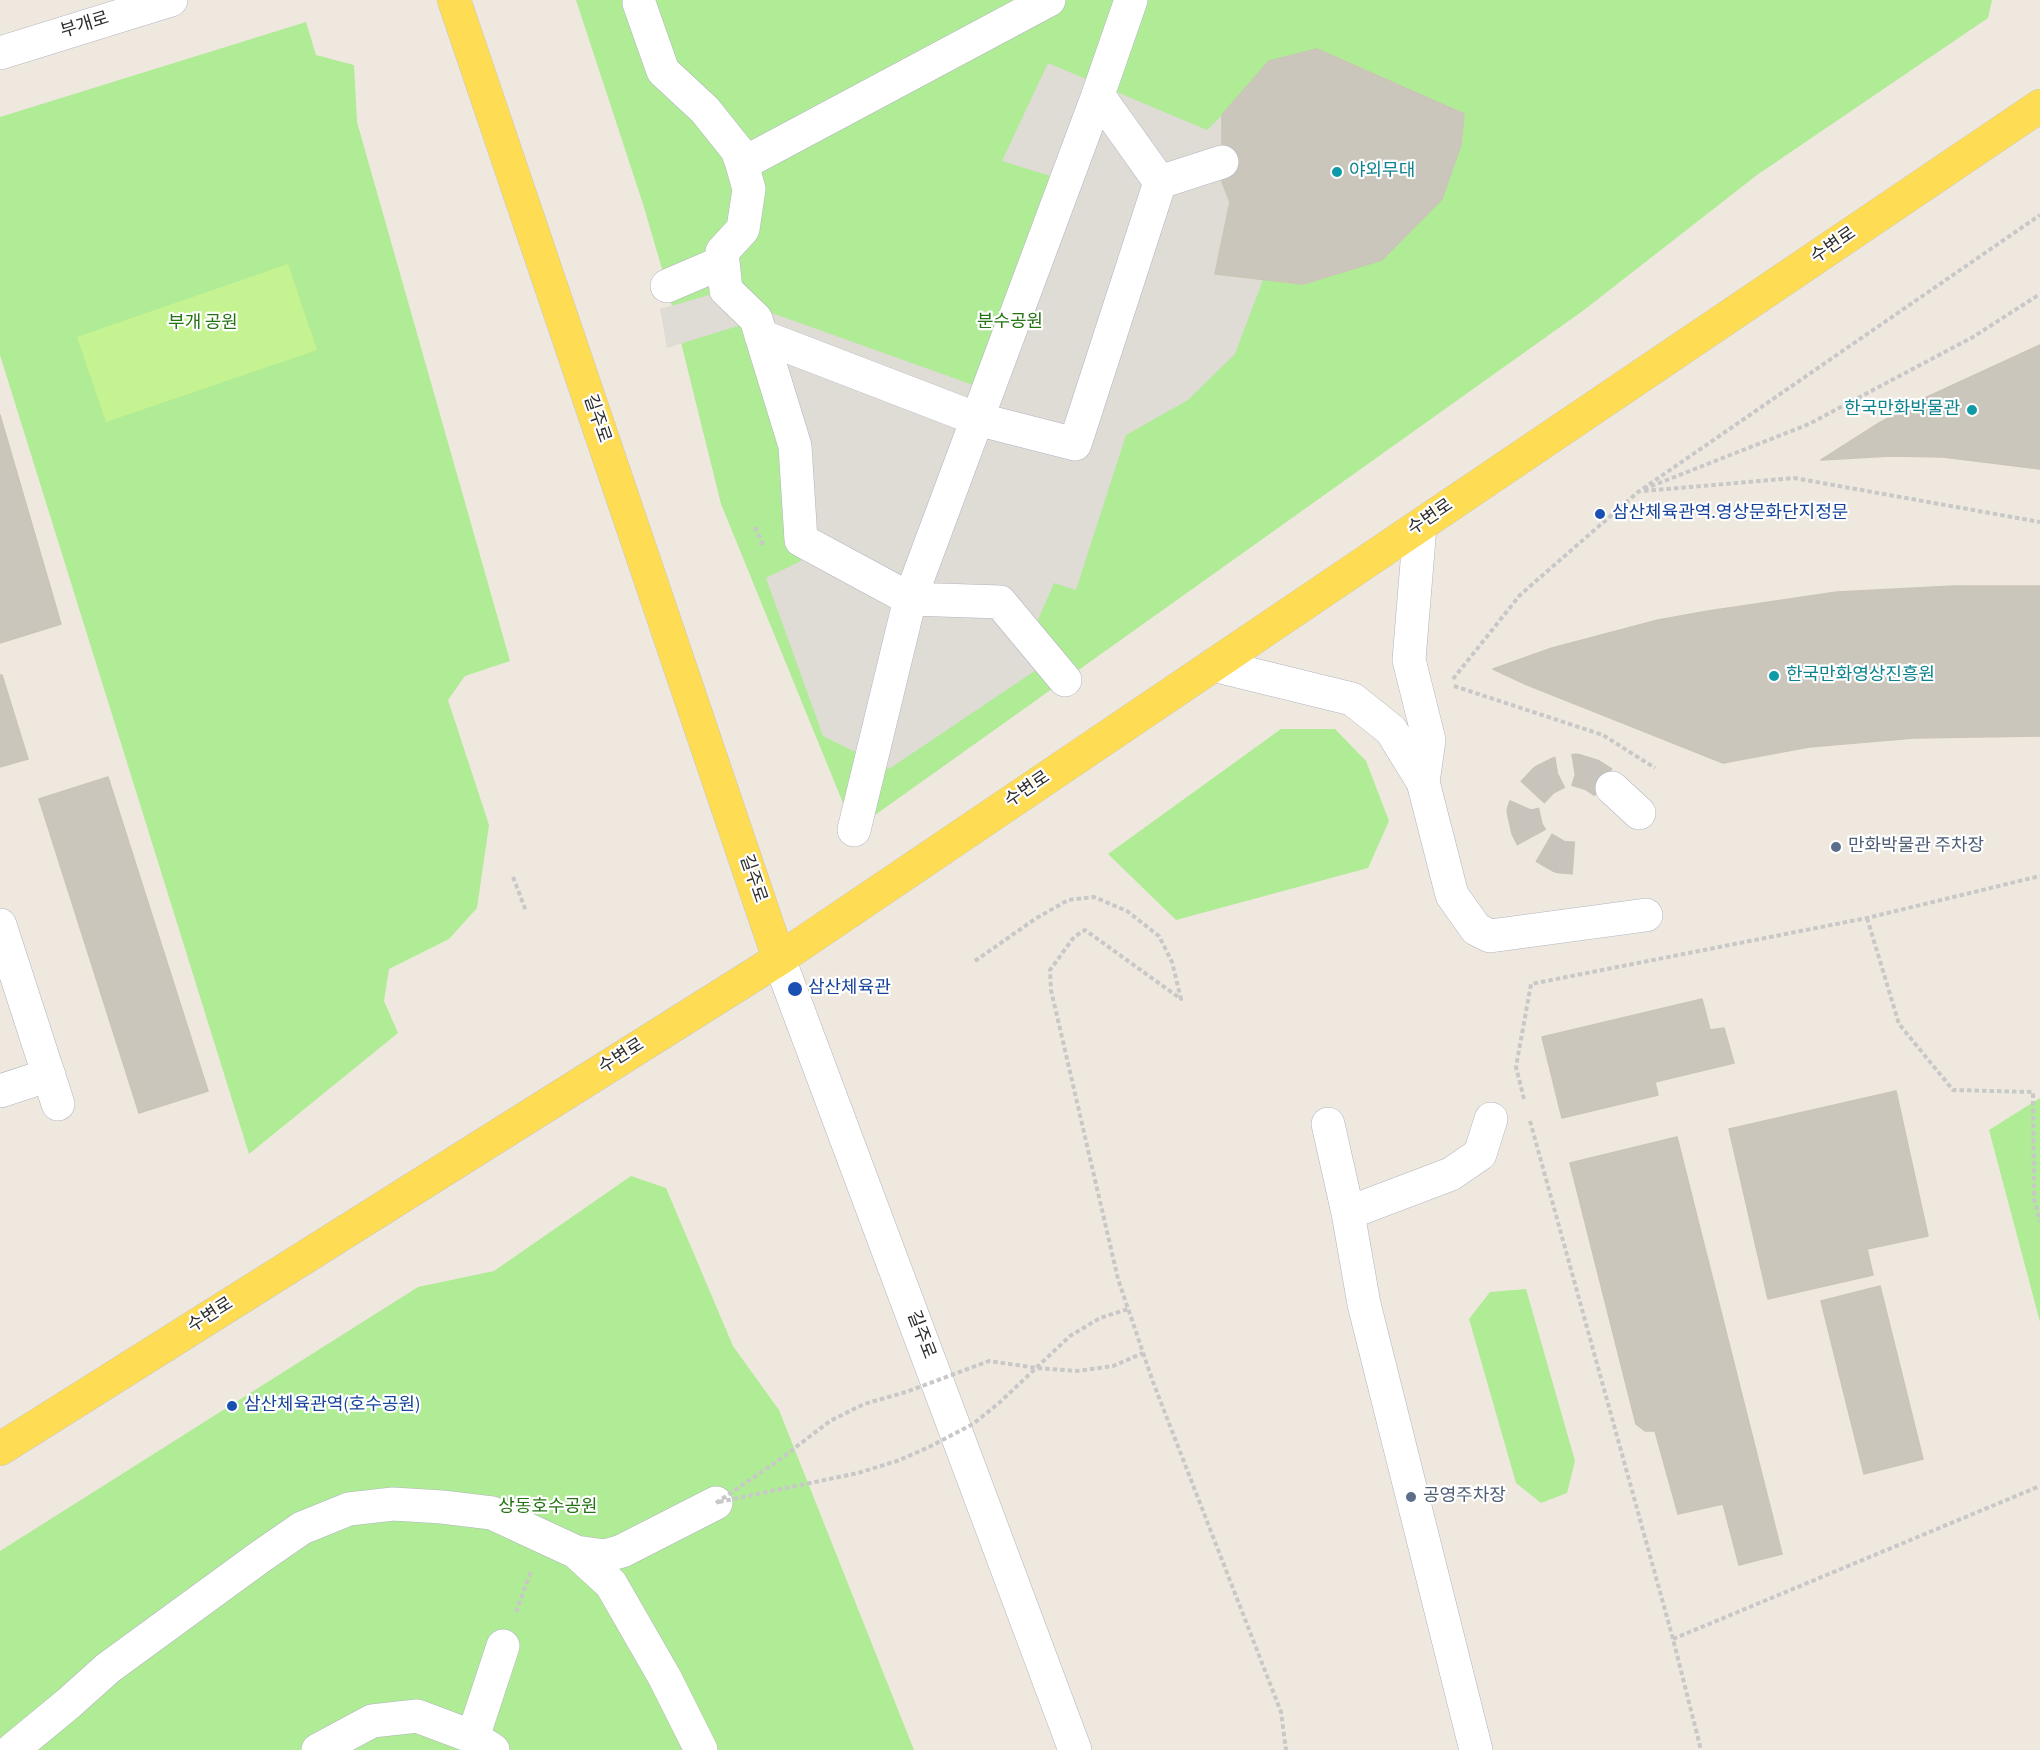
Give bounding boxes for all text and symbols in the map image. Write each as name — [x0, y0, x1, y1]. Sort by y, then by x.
street label: 부개로 — [58, 8, 112, 44]
place label: 야외무대 — [1349, 161, 1415, 183]
marker: 야외무대 — [1330, 165, 1344, 179]
street label: 수변로 — [1807, 223, 1861, 269]
park label: 분수공원 — [977, 312, 1043, 334]
park label: 부개 공원 — [168, 313, 238, 335]
street label: 길주로 — [578, 392, 614, 446]
place label: 한국만화박물관 — [1844, 399, 1960, 421]
marker: 한국만화박물관 — [1965, 403, 1979, 417]
street label: 수변로 — [1404, 495, 1458, 541]
place label: 삼산체육관역.영상문화단지정문 — [1612, 503, 1848, 525]
marker: 삼산체육관역.영상문화단지정문 — [1593, 507, 1607, 521]
place label: 한국만화영상진흥원 — [1786, 665, 1935, 687]
marker: 한국만화영상진흥원 — [1767, 669, 1781, 683]
street label: 수변로 — [1001, 767, 1055, 813]
place label: 만화박물관 주차장 — [1848, 836, 1984, 858]
marker: 만화박물관 주차장 — [1829, 840, 1843, 854]
street label: 길주로 — [734, 852, 770, 906]
place label: 삼산체육관 — [808, 978, 891, 1000]
marker: 삼산체육관 — [786, 980, 804, 998]
street label: 수변로 — [595, 1035, 649, 1079]
street label: 수변로 — [184, 1294, 238, 1338]
street label: 길주로 — [901, 1308, 939, 1362]
place label: 삼산체육관역(호수공원) — [244, 1395, 421, 1417]
marker: 삼산체육관역(호수공원) — [225, 1399, 239, 1413]
place label: 공영주차장 — [1423, 1486, 1506, 1508]
marker: 공영주차장 — [1404, 1490, 1418, 1504]
park label: 상동호수공원 — [498, 1497, 598, 1519]

